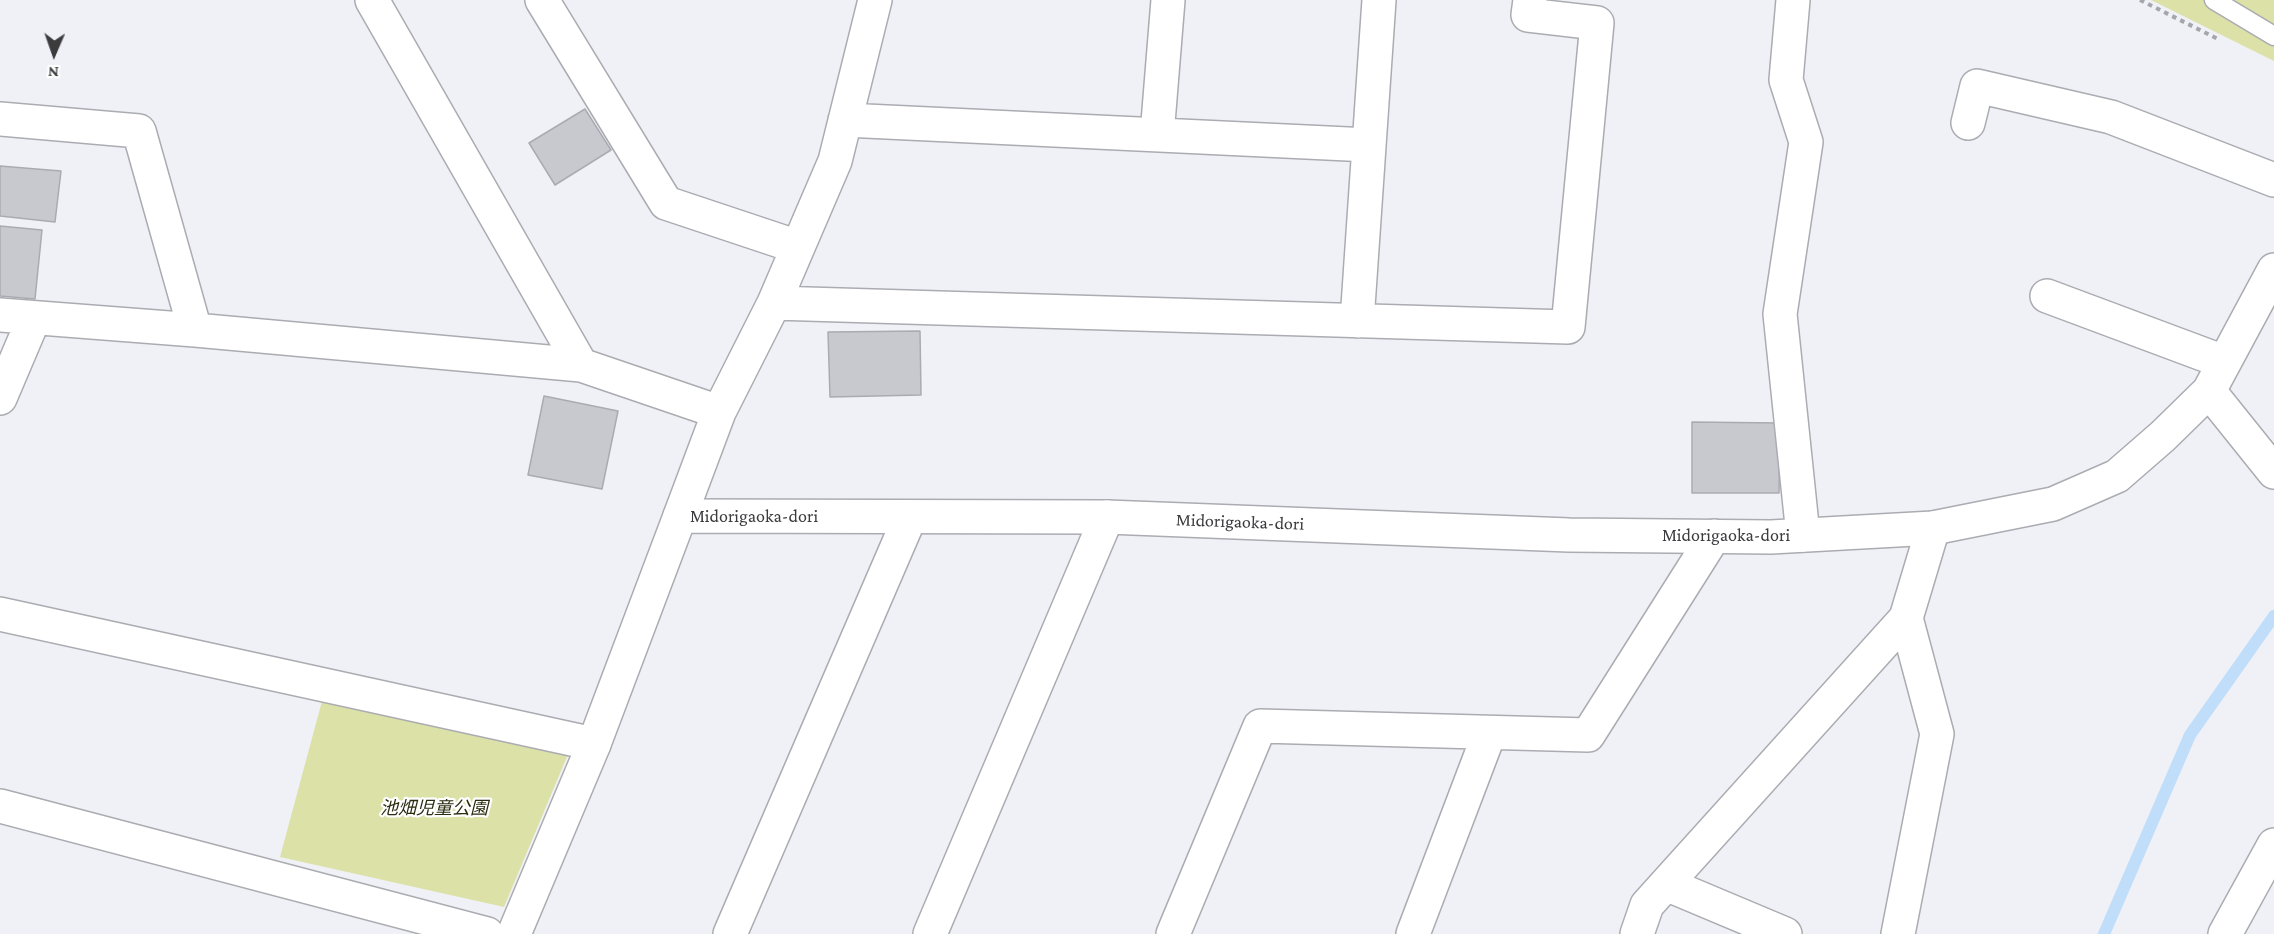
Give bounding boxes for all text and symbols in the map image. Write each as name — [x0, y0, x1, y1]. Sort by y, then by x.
north arrow — [24, 24, 84, 84]
text: N — [48, 64, 59, 81]
street label: Midorigaoka-dori — [690, 505, 818, 527]
street label: Midorigaoka-dori — [1176, 509, 1304, 535]
street label: Midorigaoka-dori — [1662, 524, 1790, 546]
park label: 池畑児童公園 — [380, 797, 488, 819]

